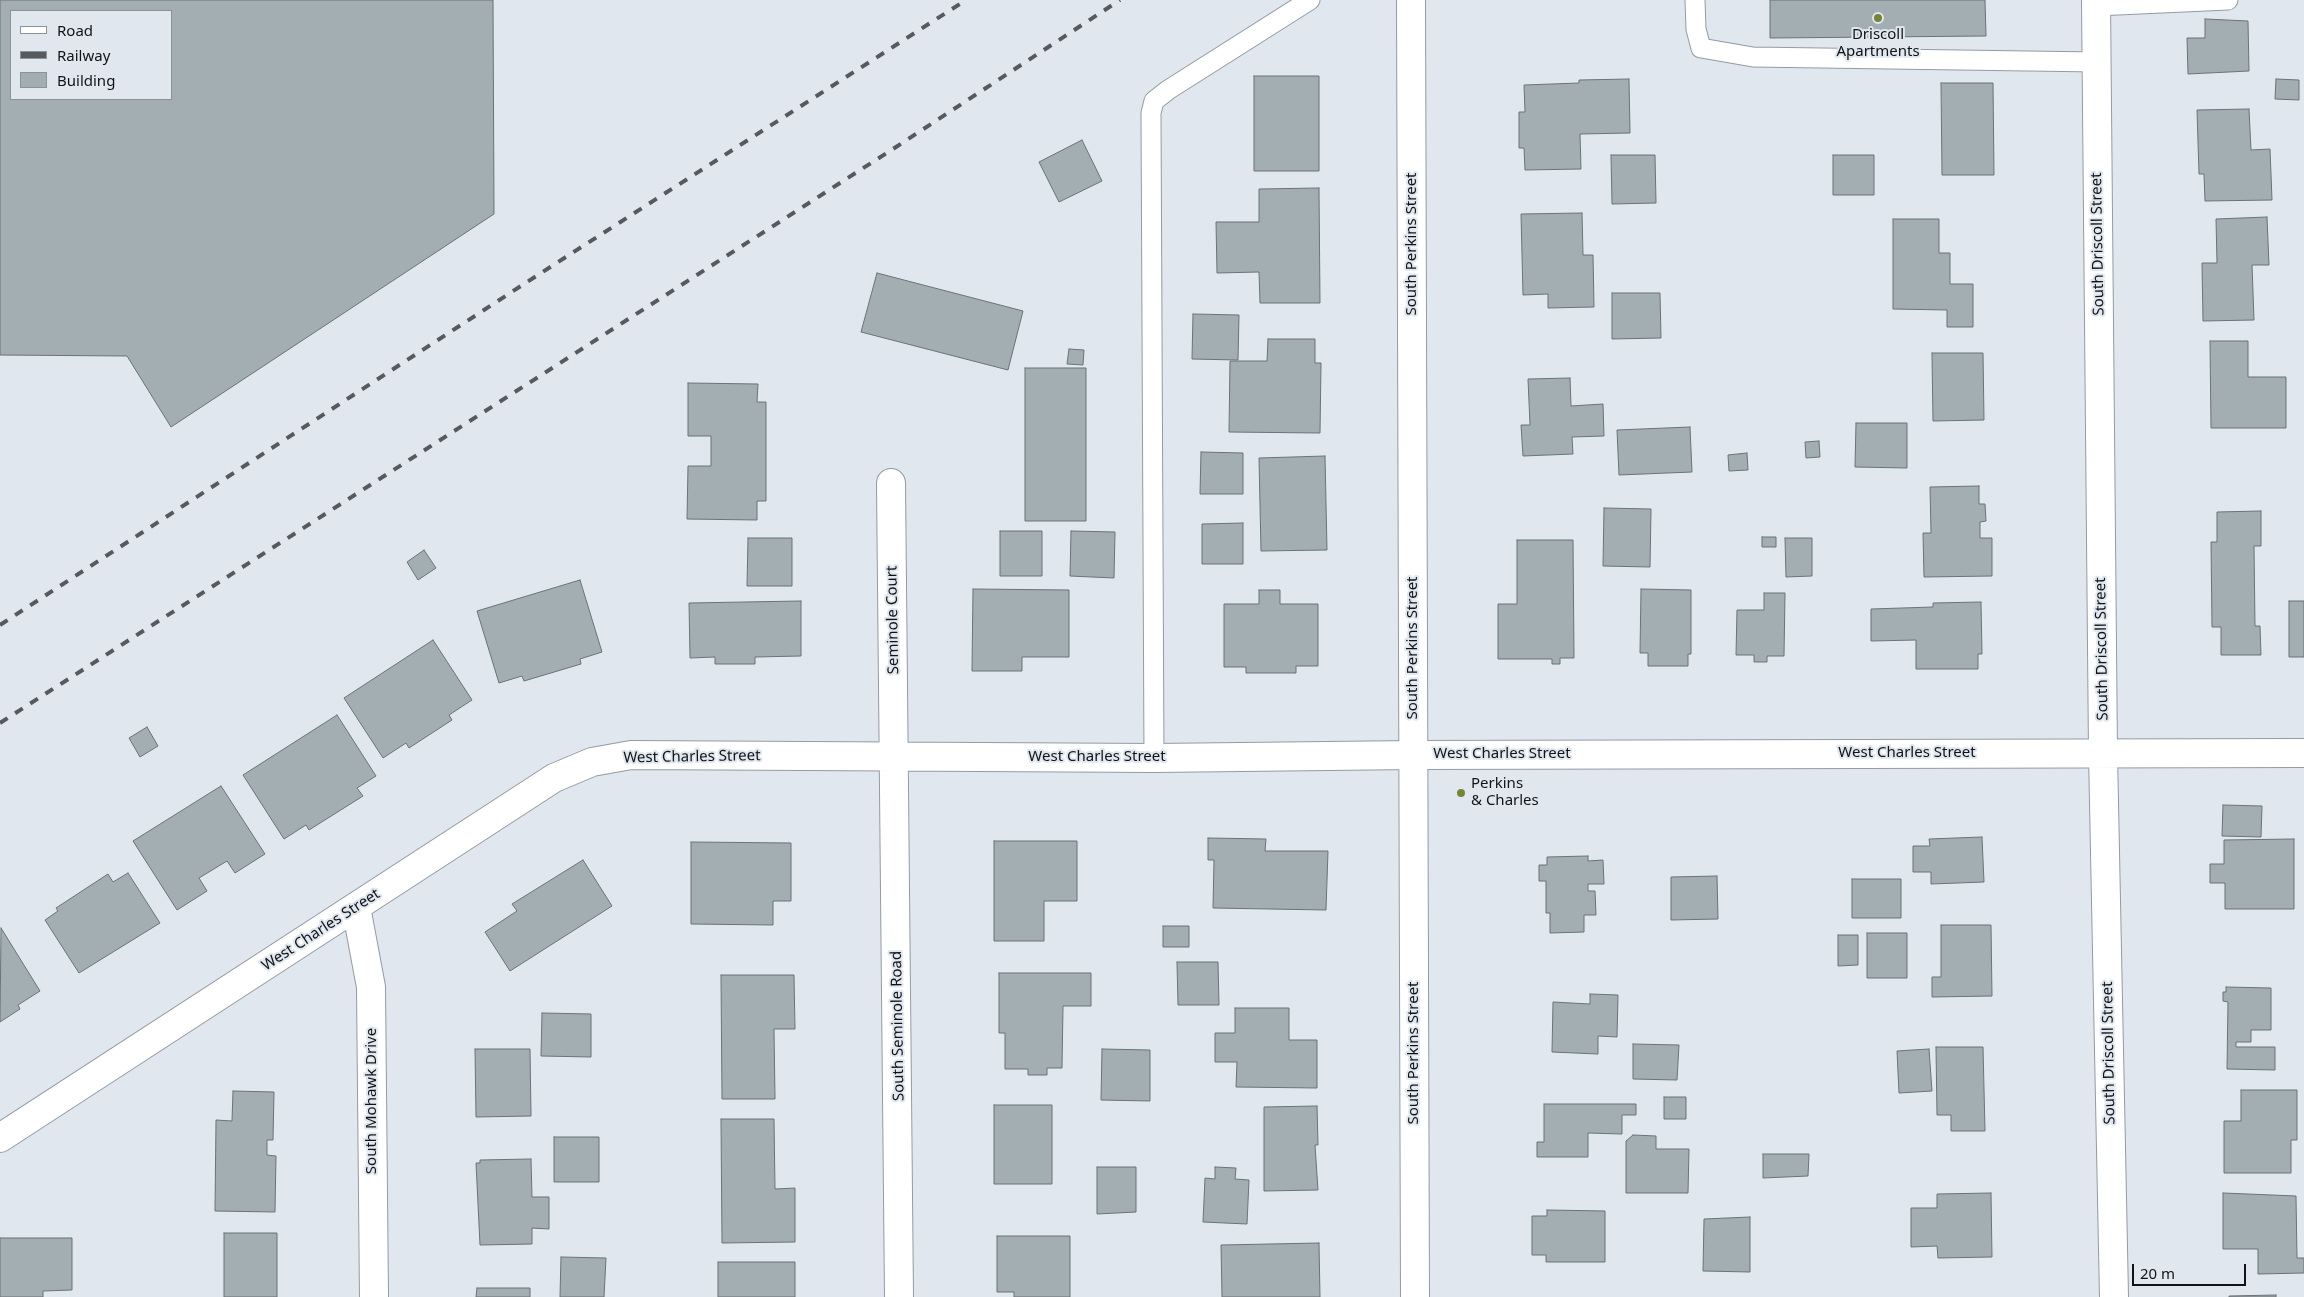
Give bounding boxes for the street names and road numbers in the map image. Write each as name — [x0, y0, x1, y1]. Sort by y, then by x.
street label: South Perkins Street — [1403, 172, 1421, 316]
street label: South Driscoll Street — [2088, 172, 2108, 316]
street label: Seminole Court — [883, 566, 903, 674]
street label: South Perkins Street — [1404, 576, 1422, 720]
street label: South Driscoll Street — [2092, 577, 2112, 721]
street label: West Charles Street — [1838, 744, 1976, 762]
street label: West Charles Street — [1433, 745, 1571, 763]
street label: West Charles Street — [623, 747, 761, 767]
street label: West Charles Street — [1028, 748, 1166, 766]
street label: West Charles Street — [259, 885, 383, 975]
street label: South Seminole Road — [888, 951, 908, 1101]
street label: South Perkins Street — [1405, 981, 1423, 1125]
street label: South Driscoll Street — [2099, 981, 2119, 1125]
street label: South Mohawk Drive — [363, 1028, 381, 1174]

